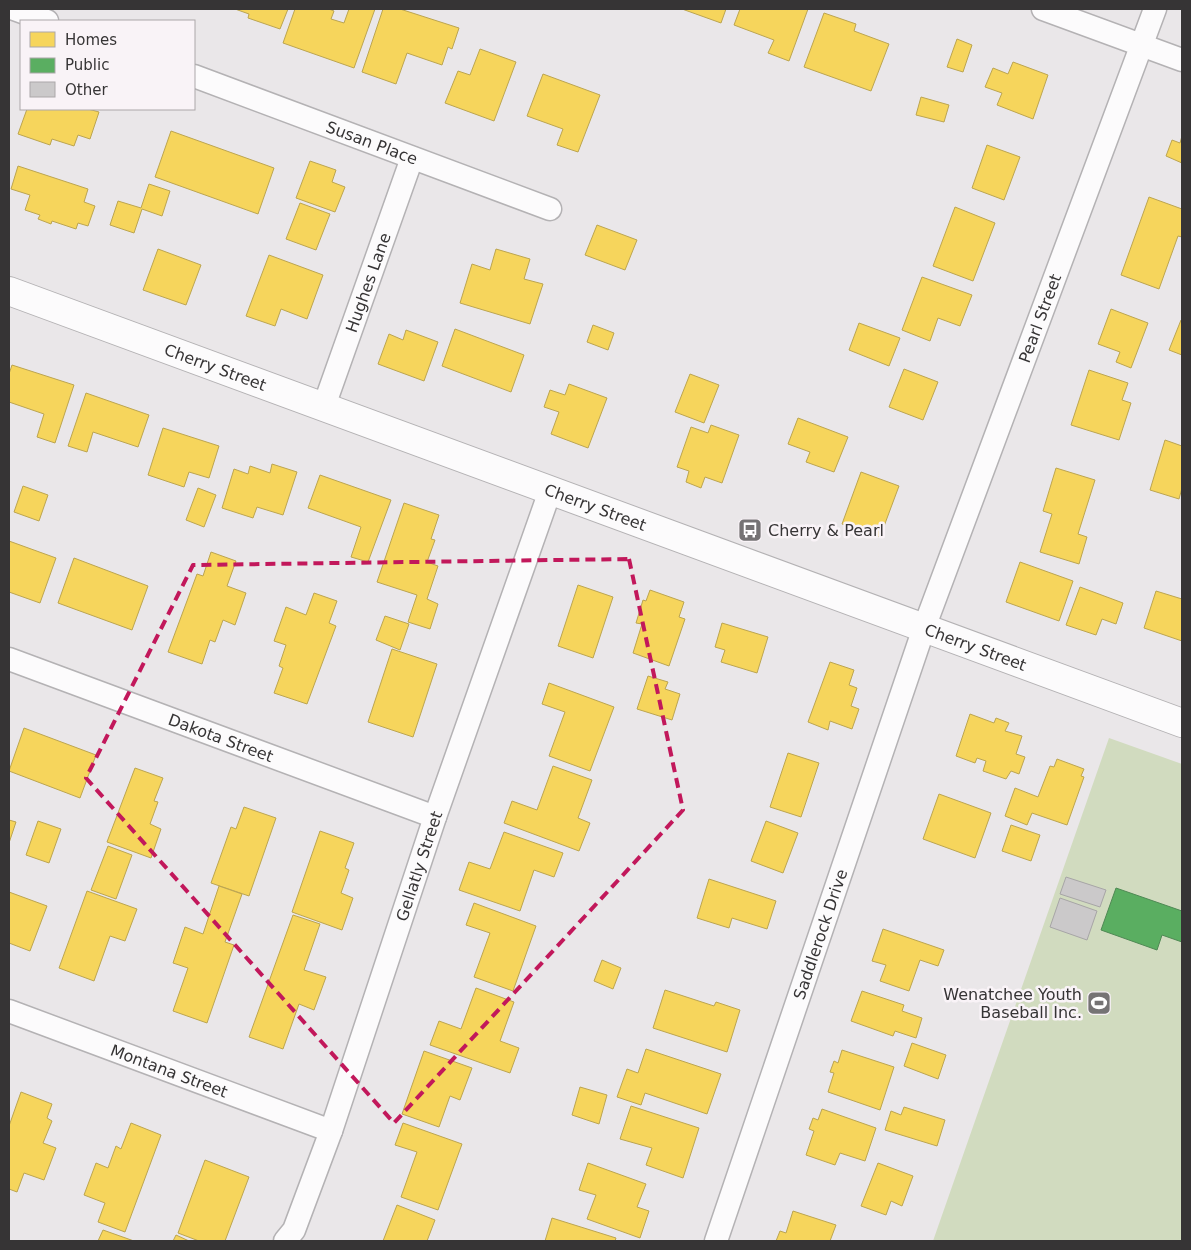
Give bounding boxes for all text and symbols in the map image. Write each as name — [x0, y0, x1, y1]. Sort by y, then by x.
legend — [20, 20, 195, 110]
text: Homes — [65, 31, 117, 49]
text: Public — [65, 56, 109, 74]
text: Other — [65, 81, 108, 99]
street label: Susan Place — [324, 117, 420, 168]
street label: Hughes Lane — [341, 230, 394, 335]
street label: Pearl Street — [1014, 271, 1065, 365]
street label: Cherry Street — [162, 340, 269, 394]
street label: Cherry Street — [542, 480, 649, 534]
bus stop icon: Cherry & Pearl — [737, 517, 763, 543]
place label: Cherry & Pearl — [768, 521, 884, 540]
street label: Cherry Street — [922, 620, 1029, 674]
street label: Dakota Street — [166, 709, 276, 766]
street label: Gellatly Street — [392, 808, 446, 924]
street label: Saddlerock Drive — [789, 867, 851, 1002]
place label: Wenatchee Youth Baseball Inc. — [943, 985, 1082, 1022]
sports icon: Wenatchee Youth Baseball Inc. — [1086, 990, 1112, 1016]
street label: Montana Street — [108, 1040, 230, 1101]

